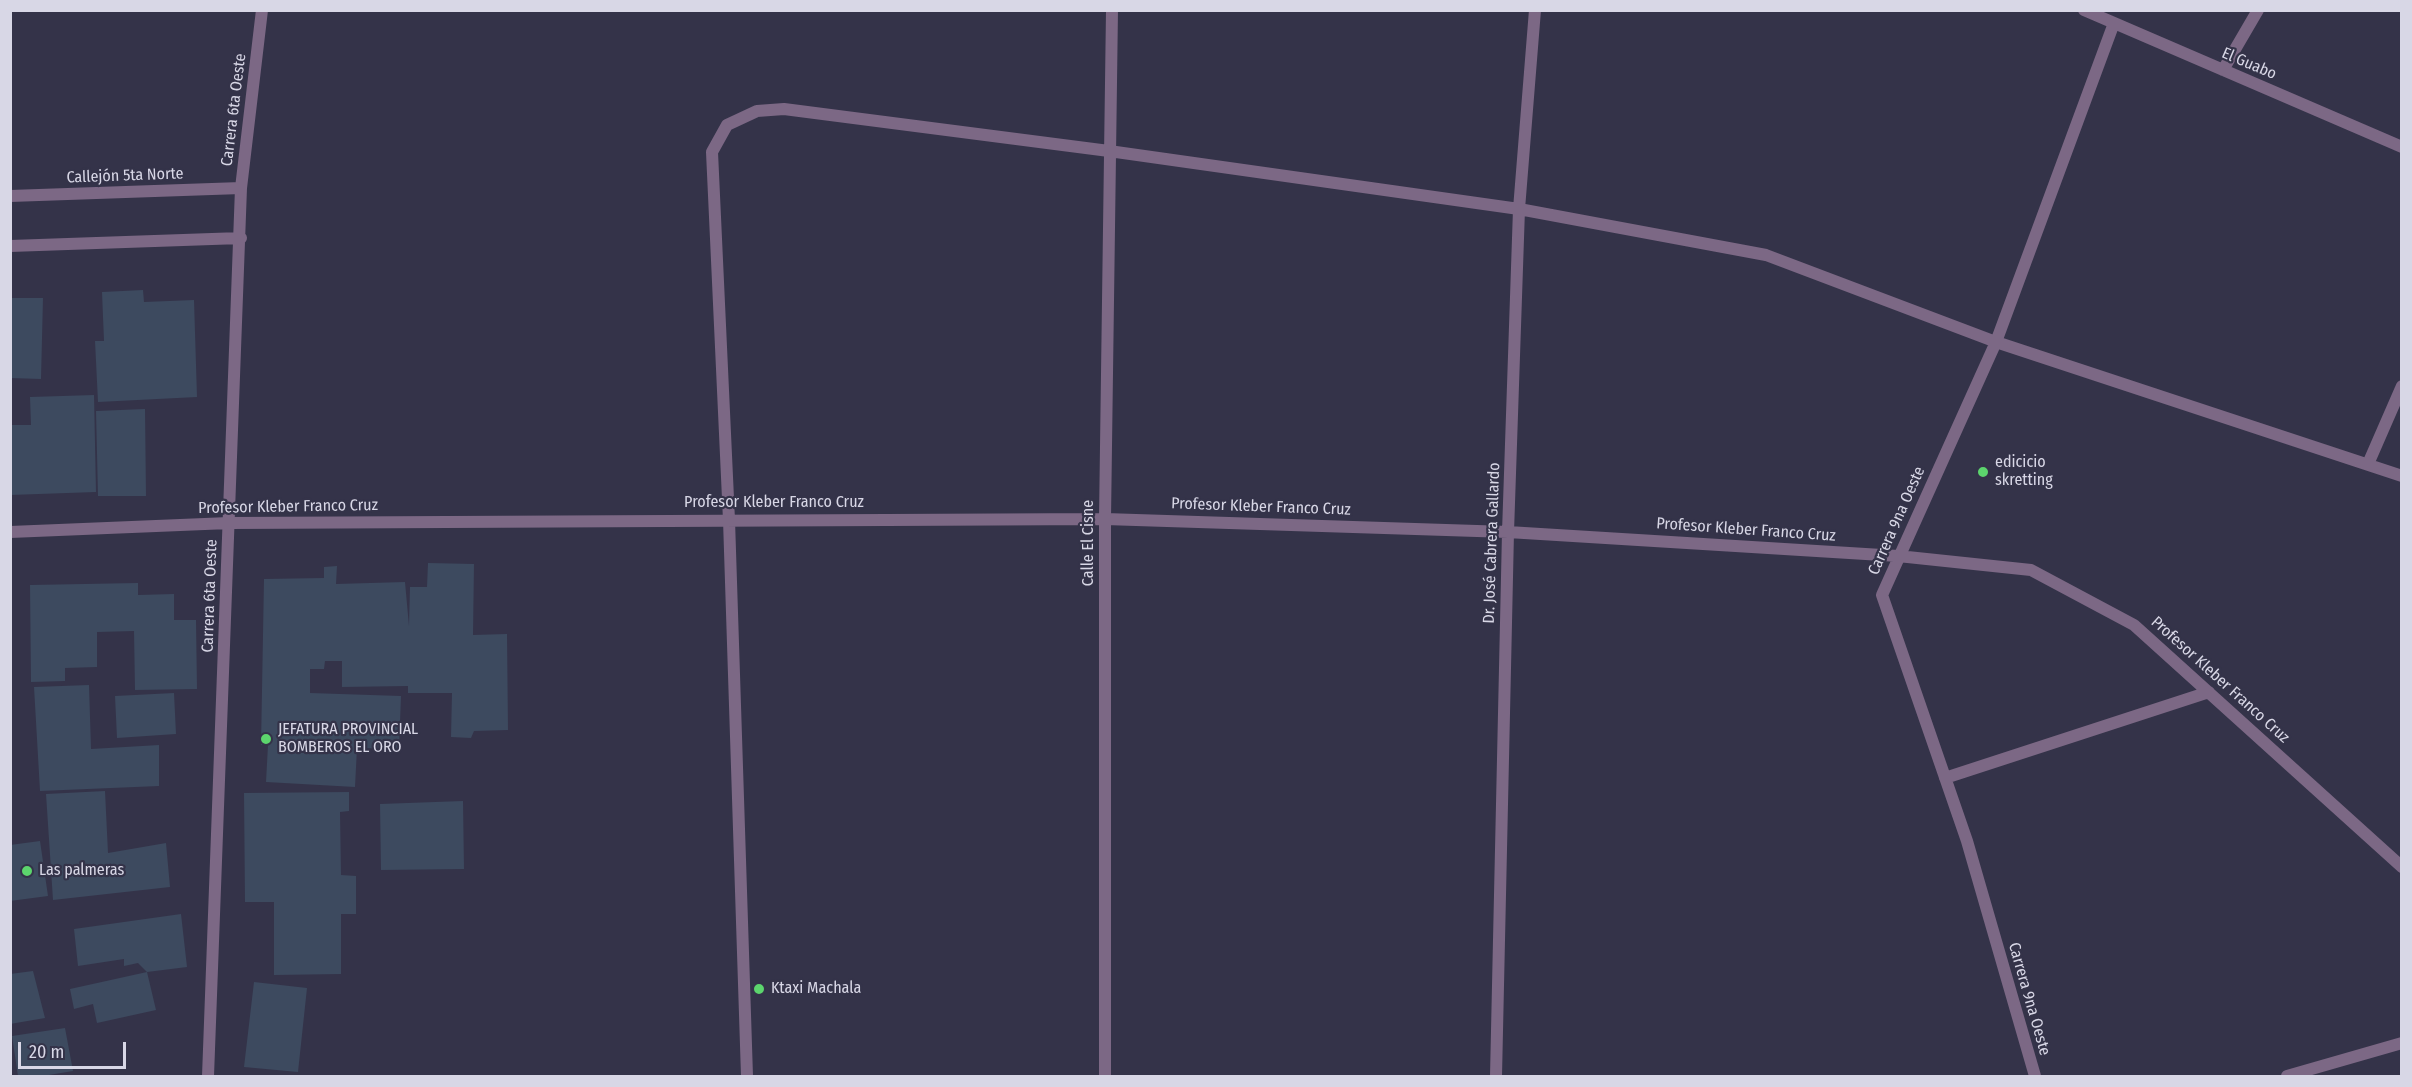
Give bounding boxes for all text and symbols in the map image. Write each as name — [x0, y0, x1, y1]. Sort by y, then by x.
street label: El Guabo — [2219, 44, 2279, 84]
street label: Carrera 6ta Oeste — [218, 53, 250, 167]
street label: Callejón 5ta Norte — [66, 164, 184, 188]
place label: edicicio skretting — [1995, 453, 2053, 491]
street label: Dr. José Cabrera Gallardo — [1480, 462, 1504, 624]
street label: Carrera 9na Oeste — [1865, 464, 1929, 578]
marker: edicicio skretting — [1976, 465, 1990, 479]
street label: Profesor Kleber Franco Cruz — [684, 493, 864, 513]
street label: Profesor Kleber Franco Cruz — [1171, 494, 1351, 520]
street label: Profesor Kleber Franco Cruz — [198, 496, 378, 518]
street label: Calle El Cisne — [1079, 500, 1099, 586]
street label: Profesor Kleber Franco Cruz — [1656, 514, 1836, 546]
street label: Carrera 6ta Oeste — [198, 539, 222, 653]
street label: Profesor Kleber Franco Cruz — [2147, 613, 2293, 747]
place label: JEFATURA PROVINCIAL BOMBEROS EL ORO — [278, 720, 418, 758]
marker: JEFATURA PROVINCIAL BOMBEROS EL ORO — [259, 732, 273, 746]
place label: Las palmeras — [39, 861, 124, 881]
marker: Las palmeras — [20, 864, 34, 878]
street label: Carrera 9na Oeste — [2004, 940, 2054, 1058]
place label: Ktaxi Machala — [771, 979, 861, 999]
marker: Ktaxi Machala — [752, 982, 766, 996]
scale bar — [21, 1030, 129, 1068]
text: 20 m — [29, 1041, 64, 1063]

